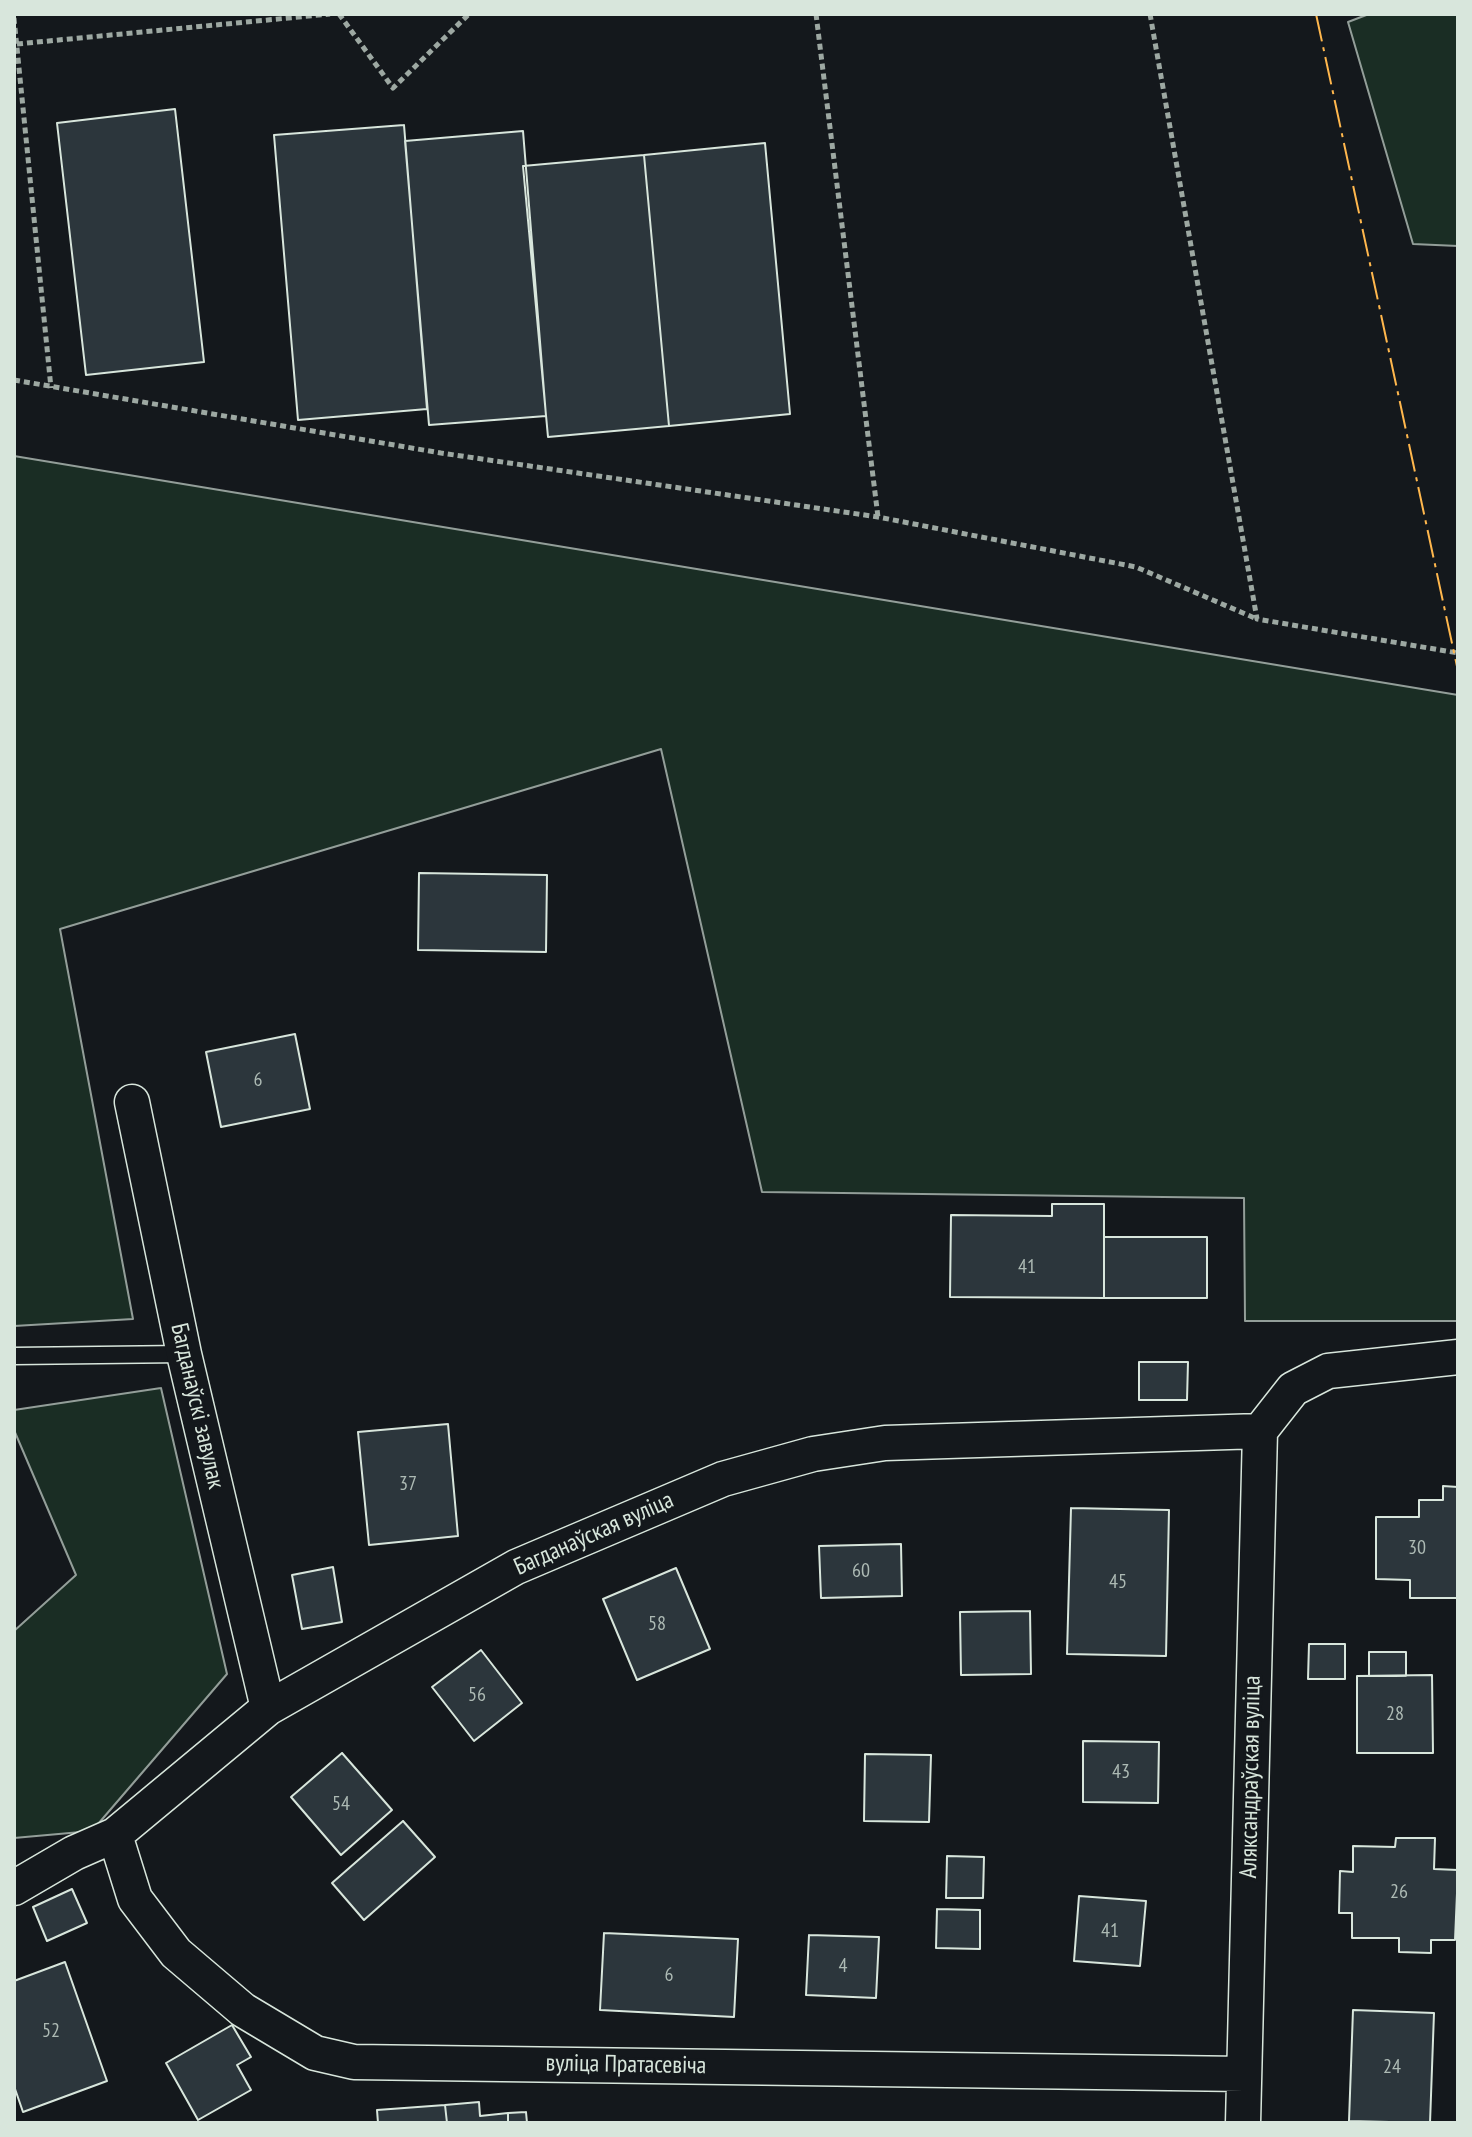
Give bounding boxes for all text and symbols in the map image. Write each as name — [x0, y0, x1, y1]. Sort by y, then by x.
house number: 6 — [254, 1068, 262, 1092]
house number: 41 — [1018, 1255, 1036, 1279]
street label: Багданаўскі завулак — [164, 1320, 230, 1492]
house number: 37 — [399, 1472, 417, 1496]
street label: Багданаўская вуліца — [510, 1486, 678, 1582]
house number: 30 — [1408, 1536, 1426, 1560]
house number: 60 — [852, 1559, 870, 1583]
house number: 45 — [1109, 1570, 1127, 1594]
house number: 58 — [648, 1612, 666, 1636]
street label: Аляксандраўская вуліца — [1235, 1675, 1267, 1879]
house number: 56 — [468, 1683, 486, 1707]
house number: 28 — [1386, 1702, 1404, 1726]
house number: 43 — [1112, 1760, 1130, 1784]
house number: 54 — [332, 1792, 350, 1816]
house number: 26 — [1390, 1880, 1408, 1904]
house number: 41 — [1101, 1919, 1119, 1943]
house number: 4 — [839, 1954, 847, 1978]
house number: 6 — [665, 1963, 673, 1987]
house number: 52 — [42, 2019, 60, 2043]
street label: вуліца Пратасевіча — [545, 2049, 707, 2081]
house number: 24 — [1383, 2055, 1401, 2079]

